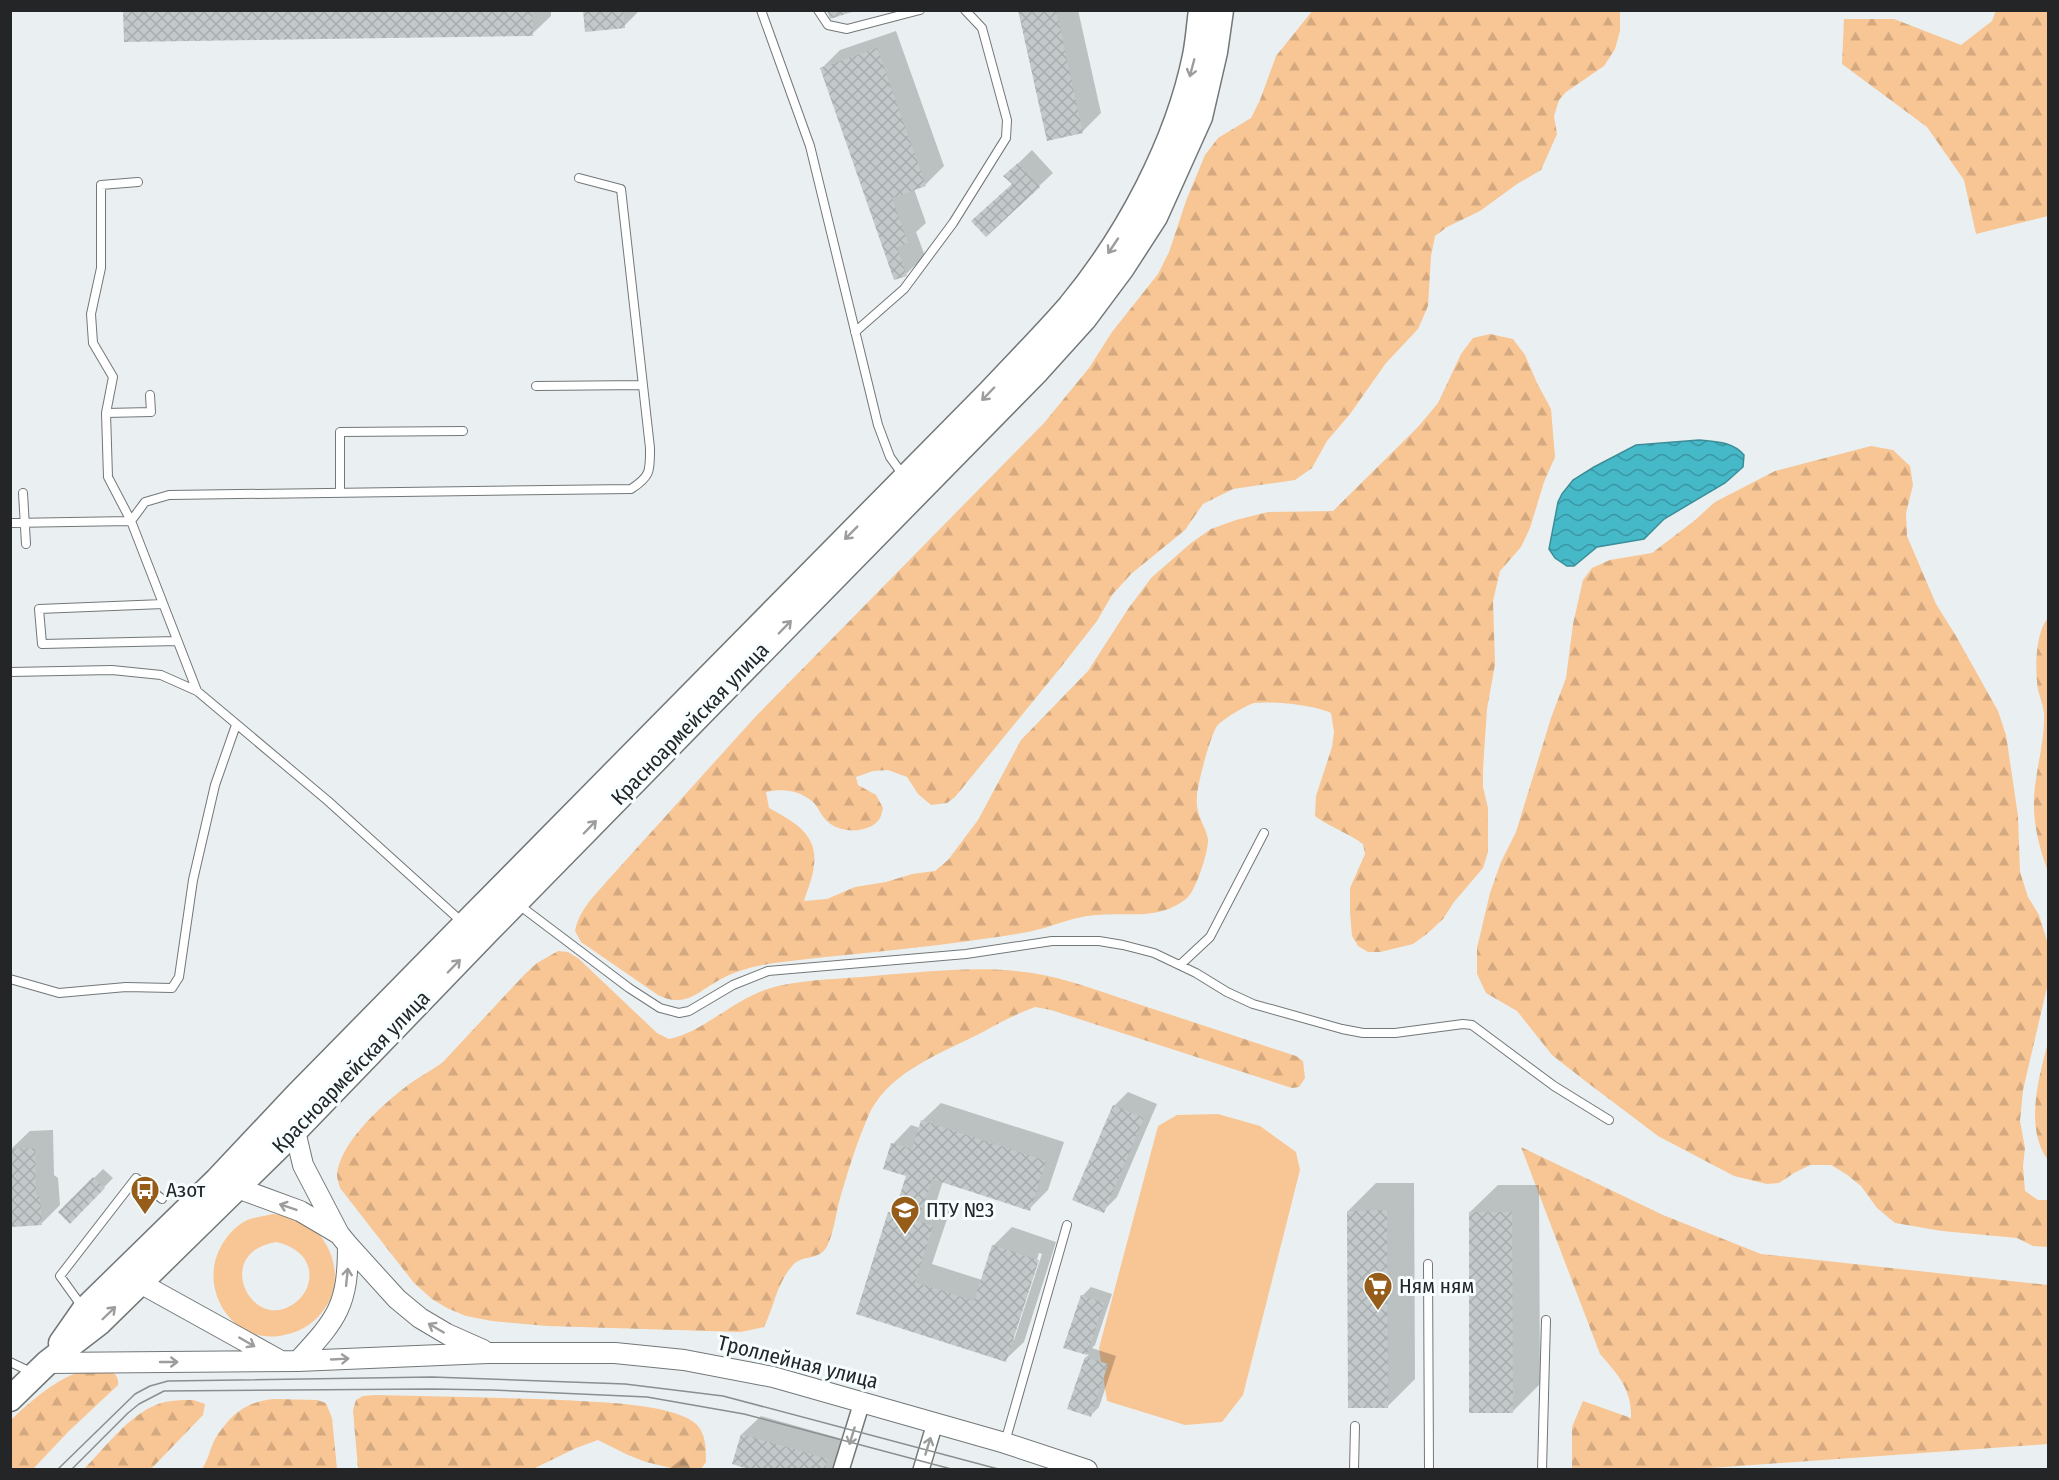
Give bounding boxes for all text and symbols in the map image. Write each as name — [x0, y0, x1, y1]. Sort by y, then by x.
one-way arrow — [1185, 58, 1197, 77]
one-way arrow — [1107, 237, 1120, 254]
one-way arrow — [980, 387, 995, 402]
one-way arrow — [844, 526, 858, 541]
one-way arrow — [778, 620, 792, 635]
street label: Красноармейская улица — [606, 637, 774, 811]
one-way arrow — [583, 819, 597, 834]
one-way arrow — [446, 959, 460, 974]
street label: Красноармейская улица — [267, 985, 435, 1159]
bus stop icon: Азот — [129, 1174, 161, 1216]
place label: Азот — [166, 1177, 206, 1203]
school or university icon: ПТУ №3 — [889, 1194, 921, 1236]
place label: ПТУ №3 — [926, 1197, 994, 1223]
one-way arrow — [279, 1200, 298, 1211]
one-way arrow — [342, 1267, 353, 1287]
supermarket icon: Ням ням — [1362, 1270, 1394, 1312]
place label: Ням ням — [1399, 1273, 1474, 1299]
one-way arrow — [102, 1306, 117, 1321]
one-way arrow — [427, 1321, 444, 1333]
street label: Троллейная улица — [715, 1329, 881, 1395]
one-way arrow — [238, 1336, 255, 1348]
one-way arrow — [330, 1354, 350, 1365]
one-way arrow — [158, 1356, 178, 1368]
one-way arrow — [846, 1426, 857, 1445]
one-way arrow — [923, 1437, 934, 1456]

